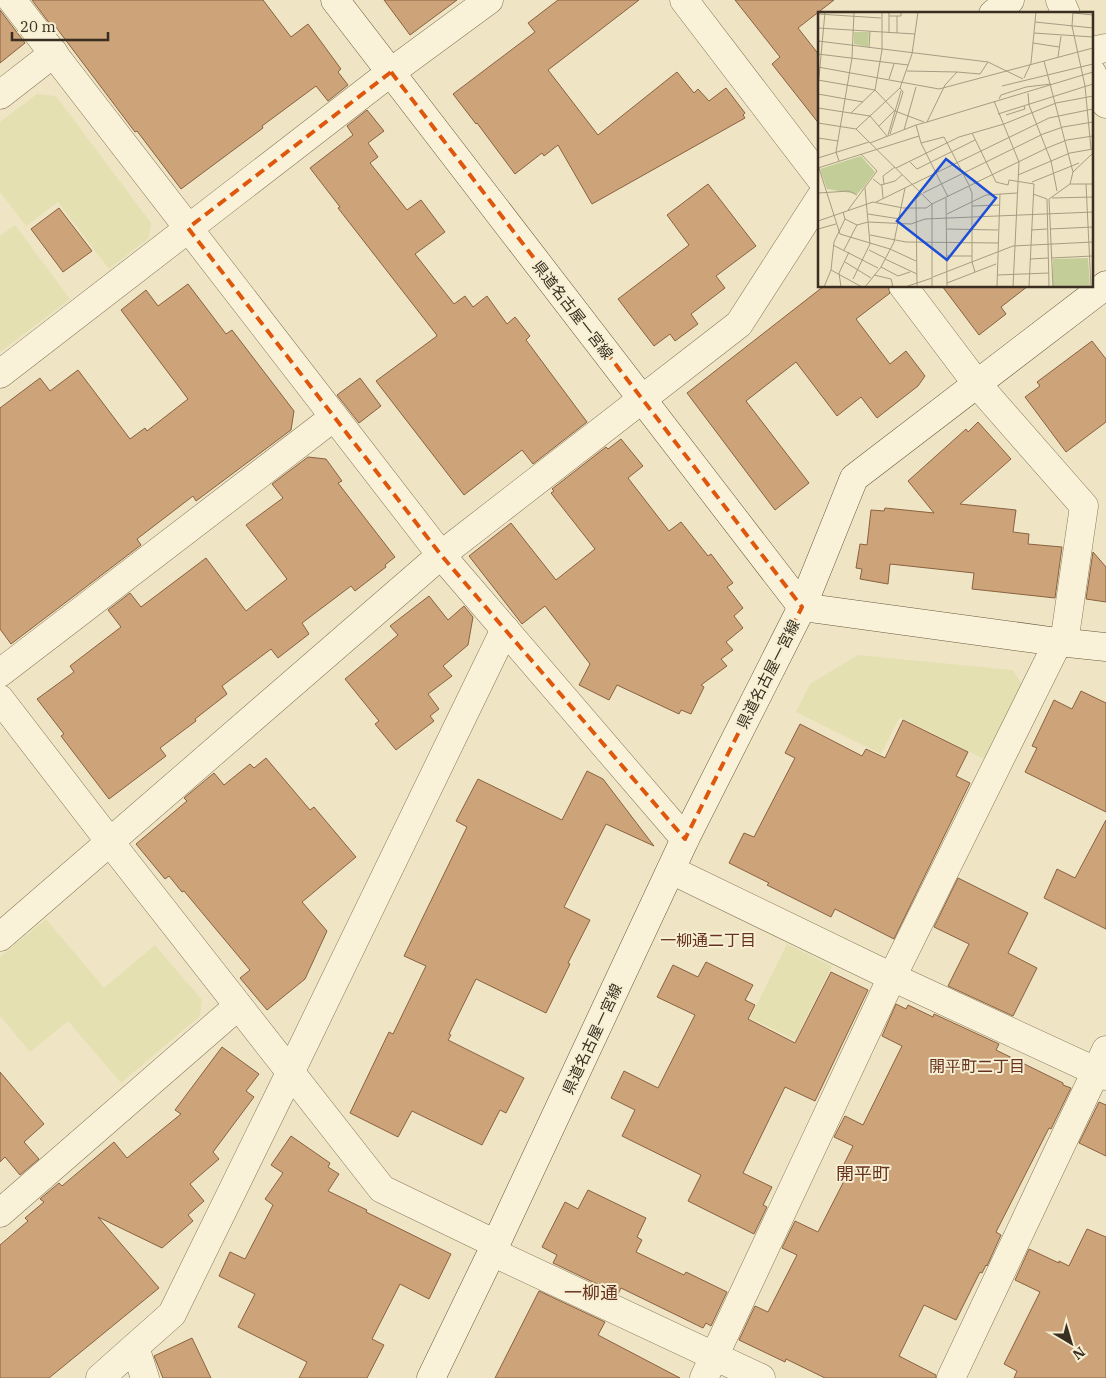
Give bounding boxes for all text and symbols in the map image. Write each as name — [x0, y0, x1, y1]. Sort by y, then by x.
scale bar — [12, 10, 109, 42]
inset map — [818, 12, 1094, 288]
text: 20 m — [20, 17, 56, 36]
street label: 県道名古屋一宮線 — [529, 257, 617, 363]
street label: 県道名古屋一宮線 — [732, 616, 804, 732]
district label: 一柳通二丁目 — [660, 930, 756, 950]
street label: 県道名古屋一宮線 — [558, 981, 626, 1097]
district label: 開平町二丁目 — [929, 1056, 1025, 1076]
district label: 開平町 — [836, 1162, 890, 1185]
district label: 一柳通 — [564, 1281, 618, 1304]
north arrow — [1046, 1318, 1096, 1368]
text: N — [1069, 1343, 1089, 1364]

